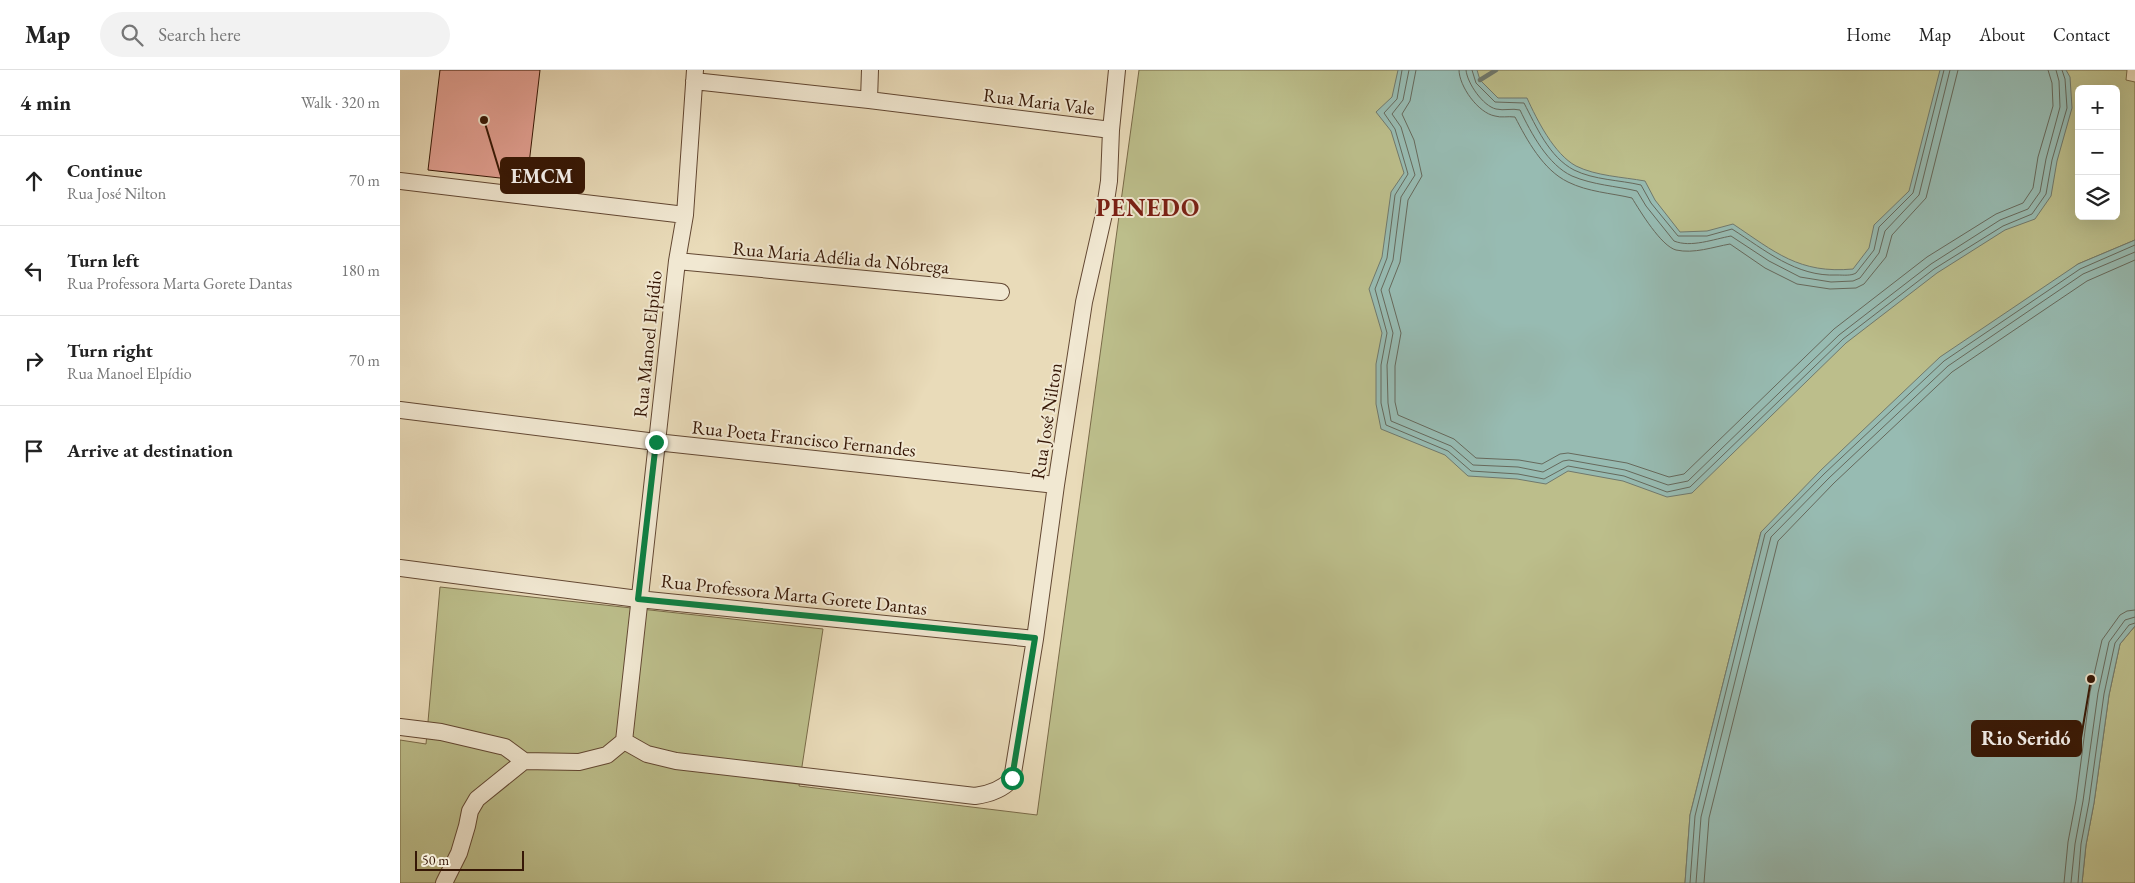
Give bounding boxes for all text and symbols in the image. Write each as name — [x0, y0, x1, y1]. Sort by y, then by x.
search box — [100, 12, 450, 57]
text: Map — [25, 19, 70, 50]
icon: search — [118, 21, 146, 49]
text: Search here — [158, 22, 241, 47]
text: Home — [1846, 23, 1891, 46]
text: Map — [1919, 23, 1951, 46]
text: About — [1979, 23, 2025, 46]
text: Contact — [2053, 23, 2110, 46]
street label: Rua Maria Vale — [982, 82, 1096, 121]
map controls — [2075, 85, 2120, 220]
button: + — [2075, 85, 2120, 130]
text: 4 min — [20, 89, 71, 116]
text: Walk · 320 m — [301, 92, 380, 113]
button: − — [2075, 130, 2120, 175]
text: Continue — [67, 158, 142, 183]
callout: EMCM — [501, 158, 584, 193]
text: EMCM — [511, 163, 573, 189]
icon: ahead — [20, 167, 48, 195]
text: 70 m — [349, 170, 380, 191]
button: layers — [2075, 175, 2120, 220]
text: Rua José Nilton — [67, 183, 166, 204]
district label: PENEDO — [1096, 192, 1200, 223]
street label: Rua Maria Adélia da Nóbrega — [732, 236, 951, 279]
text: Turn left — [67, 248, 139, 273]
icon: left — [20, 257, 48, 285]
text: 180 m — [341, 260, 380, 281]
street label: Rua Manoel Elpídio — [627, 269, 668, 419]
text: Rua Professora Marta Gorete Dantas — [67, 273, 292, 294]
text: Turn right — [67, 338, 153, 363]
icon: right — [20, 347, 48, 375]
text: 70 m — [349, 350, 380, 371]
street label: Rua José Nilton — [1025, 361, 1068, 481]
text: Rua Manoel Elpídio — [67, 363, 192, 384]
street label: Rua Poeta Francisco Fernandes — [691, 414, 917, 463]
route end — [645, 431, 668, 454]
icon: arrive — [20, 437, 48, 465]
text: Arrive at destination — [67, 438, 233, 463]
street label: Rua Professora Marta Gorete Dantas — [660, 568, 928, 621]
callout: Rio Seridó — [1972, 721, 2081, 756]
text: Rio Seridó — [1981, 725, 2071, 751]
route start — [1001, 767, 1024, 790]
scale bar — [415, 848, 524, 871]
text: 50 m — [422, 851, 449, 869]

